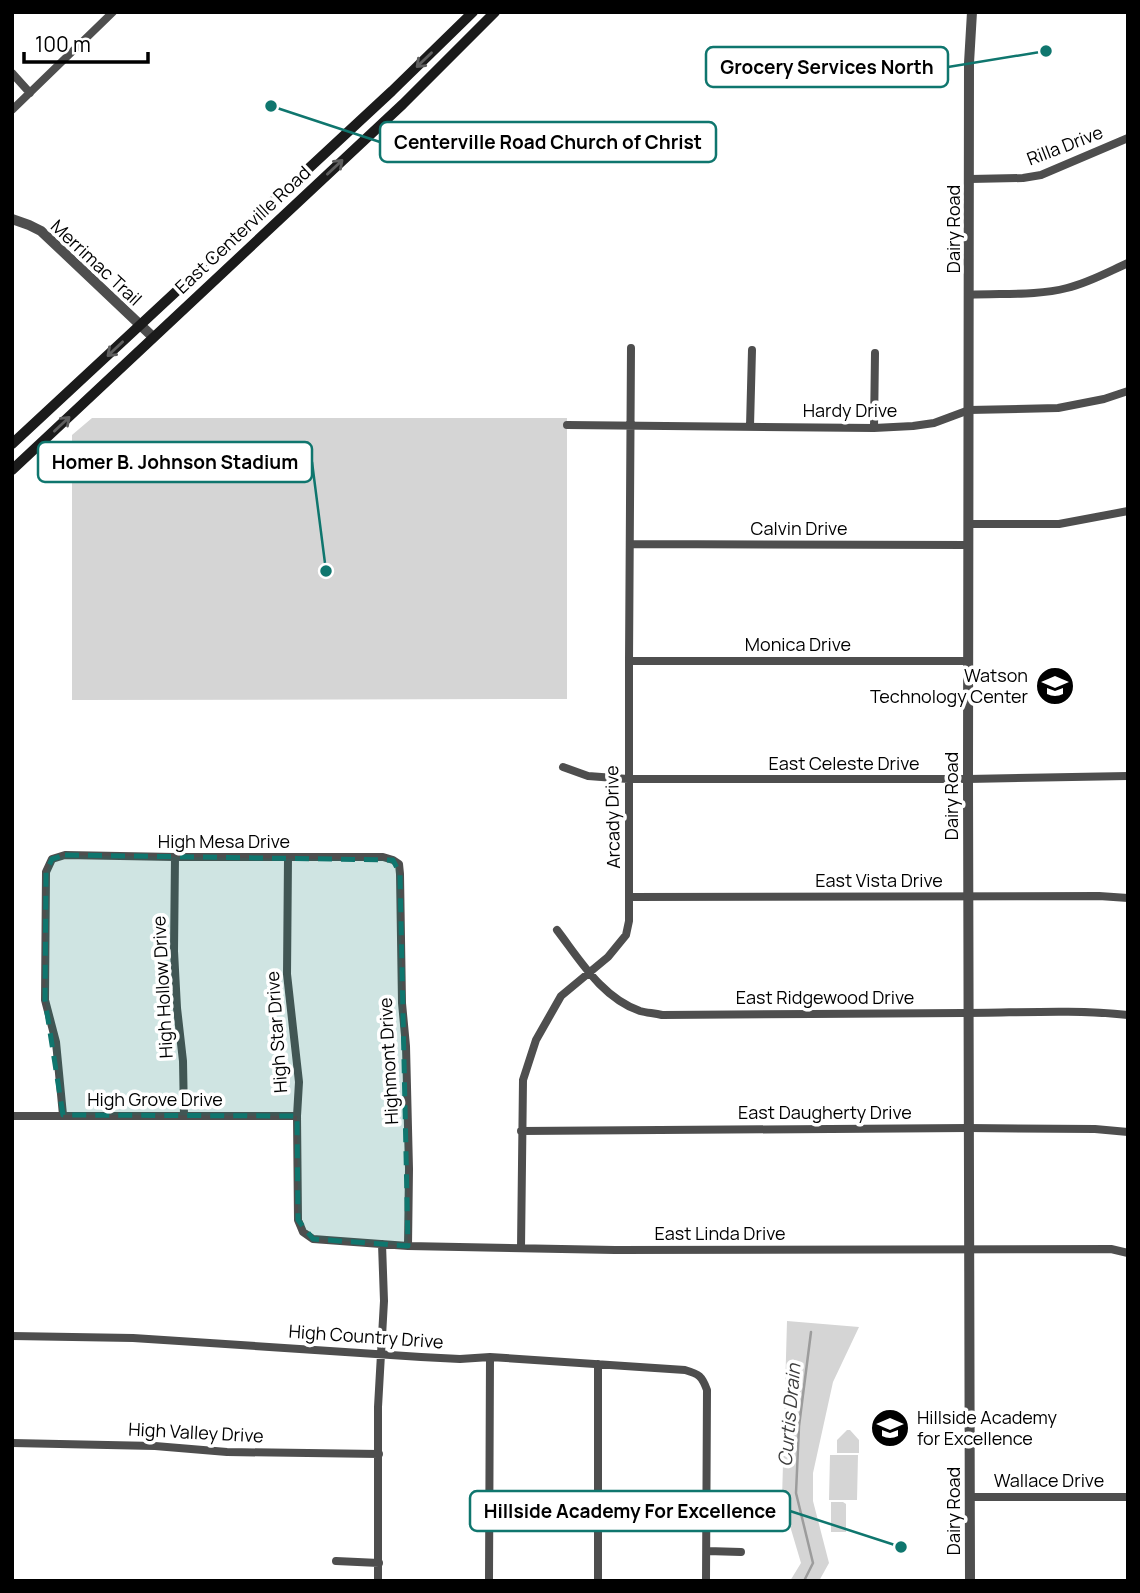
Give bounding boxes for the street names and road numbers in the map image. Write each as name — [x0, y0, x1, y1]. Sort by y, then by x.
street label: Rilla Drive — [1023, 120, 1106, 171]
street label: East Centerville Road — [170, 160, 315, 298]
street label: Dairy Road — [941, 185, 965, 273]
street label: Merrimac Trail — [46, 214, 147, 311]
street label: Hardy Drive — [803, 398, 897, 422]
street label: Calvin Drive — [751, 516, 847, 540]
street label: Monica Drive — [745, 632, 851, 656]
street label: East Celeste Drive — [768, 751, 920, 775]
street label: Dairy Road — [939, 752, 963, 840]
street label: Arcady Drive — [599, 765, 625, 869]
street label: High Mesa Drive — [158, 829, 290, 853]
street label: East Vista Drive — [815, 868, 943, 892]
street label: High Hollow Drive — [146, 915, 178, 1059]
street label: High Star Drive — [260, 970, 292, 1094]
street label: East Ridgewood Drive — [736, 985, 914, 1009]
street label: Highmont Drive — [373, 997, 403, 1125]
street label: High Grove Drive — [87, 1087, 223, 1111]
street label: East Daugherty Drive — [738, 1100, 912, 1124]
street label: East Linda Drive — [655, 1221, 785, 1245]
street label: High Country Drive — [288, 1319, 444, 1353]
street label: High Valley Drive — [128, 1416, 264, 1448]
street label: Dairy Road — [941, 1467, 965, 1555]
street label: Wallace Drive — [994, 1468, 1104, 1492]

